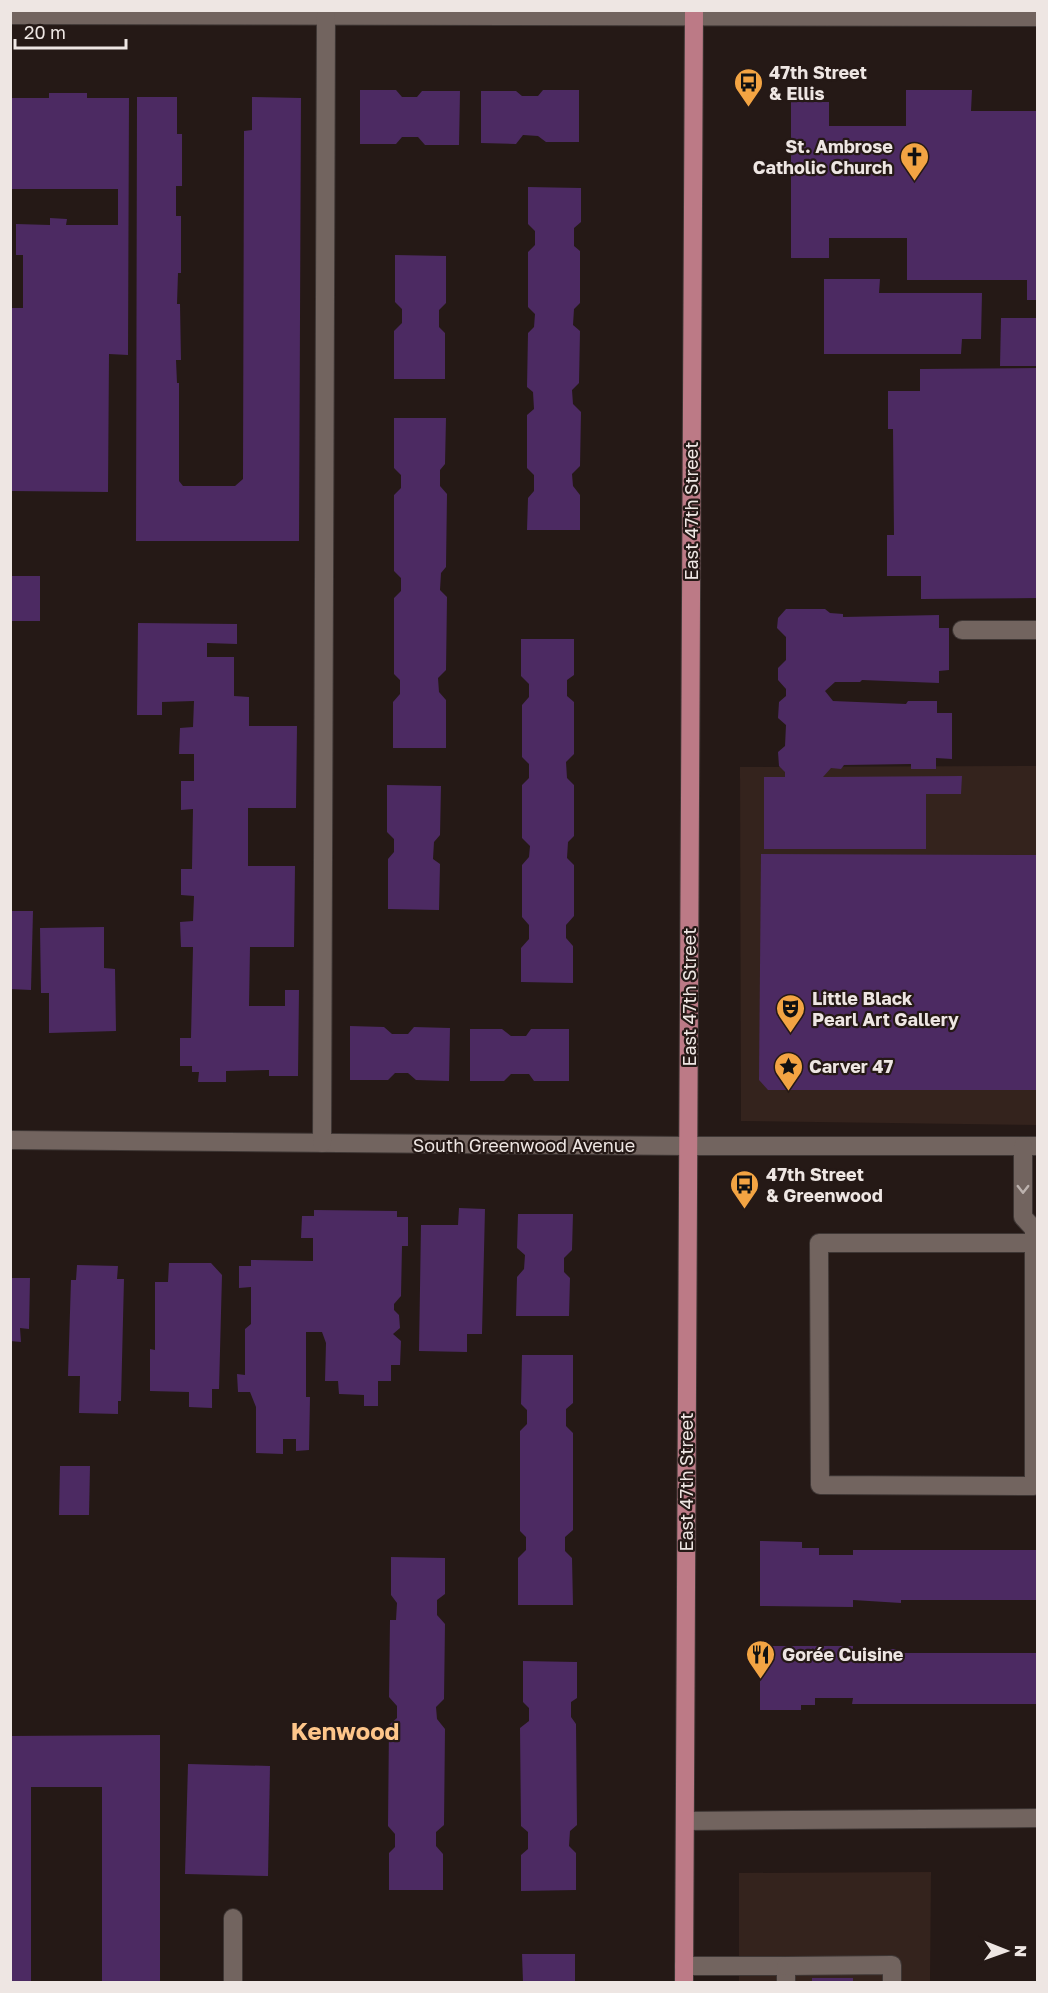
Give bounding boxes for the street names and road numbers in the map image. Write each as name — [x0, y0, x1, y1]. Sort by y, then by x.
street label: East 47th Street — [680, 442, 702, 580]
street label: East 47th Street — [678, 928, 700, 1066]
street label: South Greenwood Avenue — [413, 1134, 635, 1156]
street label: East 47th Street — [675, 1413, 697, 1551]

